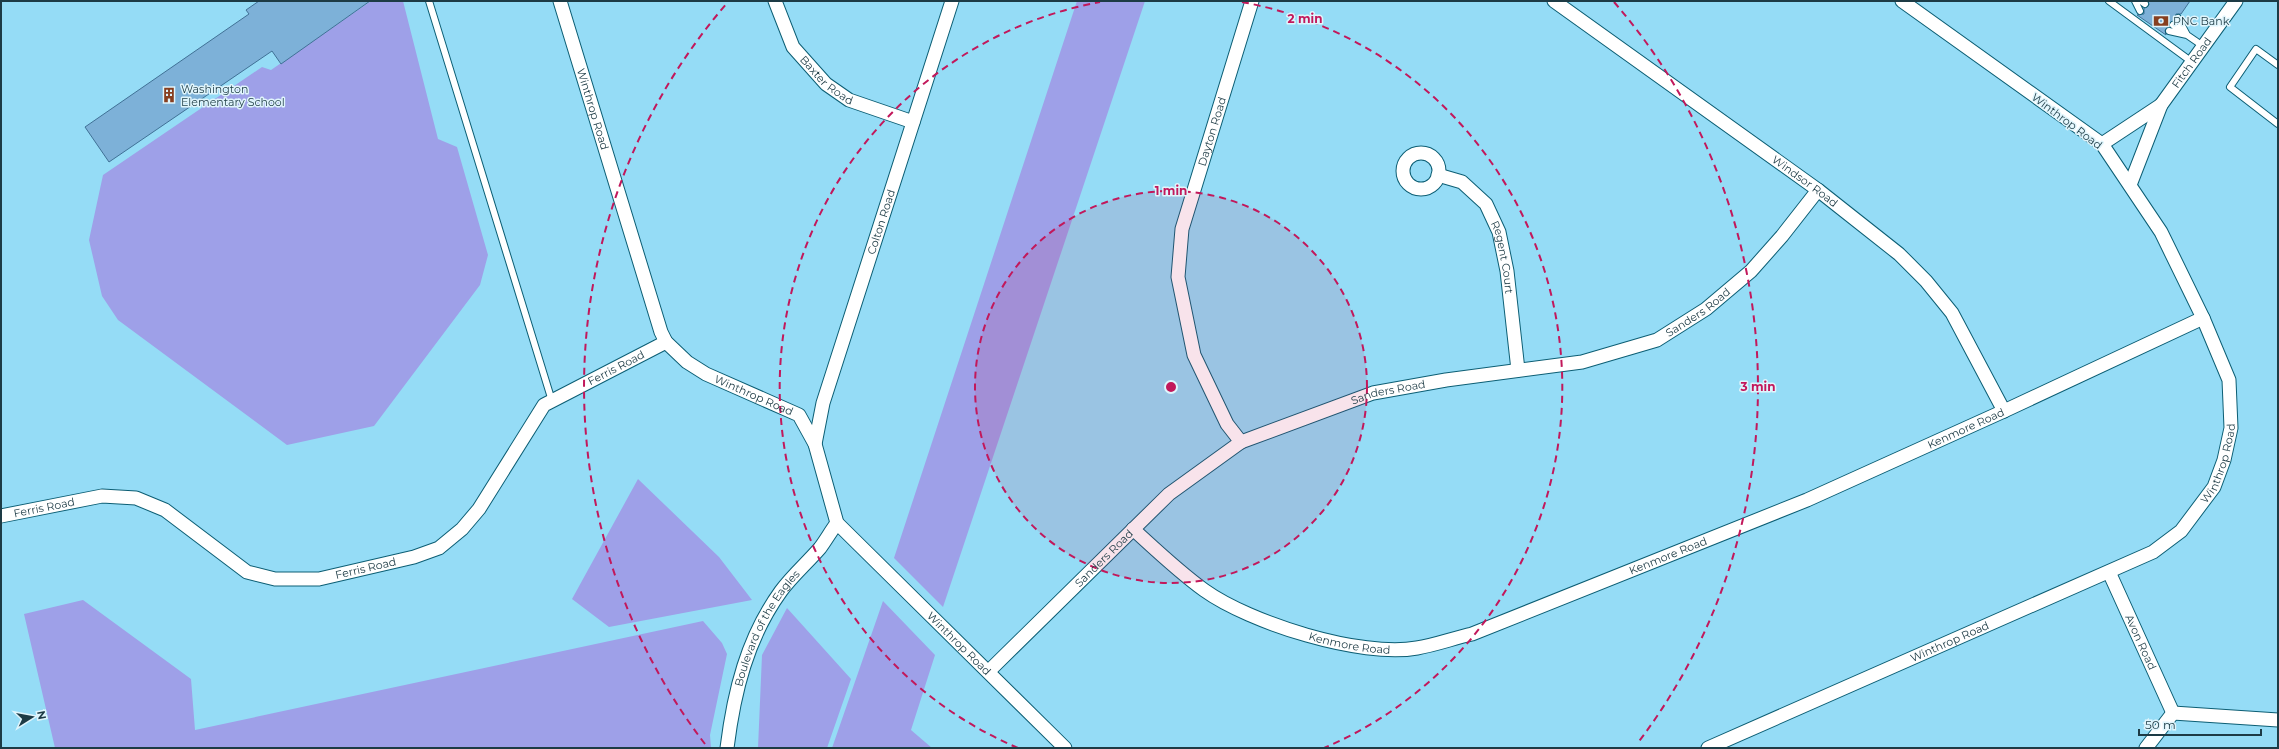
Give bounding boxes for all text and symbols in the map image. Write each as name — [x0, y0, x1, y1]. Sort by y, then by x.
text: 2 min — [1288, 11, 1322, 26]
bank icon: PNC Bank — [2152, 12, 2170, 30]
place label: PNC Bank — [2173, 14, 2230, 28]
street label: Fitch Road — [2169, 34, 2215, 91]
street label: Baxter Road — [797, 53, 855, 108]
street label: Winthrop Road — [574, 67, 612, 152]
place label: Washington Elementary School — [181, 82, 285, 109]
building icon: Washington Elementary School — [160, 86, 178, 104]
street label: Winthrop Road — [2029, 90, 2105, 152]
street label: Dayton Road — [1195, 95, 1229, 168]
street label: Windsor Road — [1769, 152, 1841, 210]
text: 1 min — [1155, 183, 1187, 198]
street label: Colton Road — [864, 188, 898, 256]
street label: Regent Court — [1488, 218, 1517, 295]
street label: Sanders Road — [1663, 285, 1733, 340]
street label: Ferris Road — [585, 347, 647, 388]
street label: Winthrop Road — [712, 372, 795, 419]
street label: Sanders Road — [1349, 377, 1426, 408]
text: 3 min — [1740, 379, 1776, 394]
centre of rings — [1164, 380, 1178, 394]
street label: Kenmore Road — [1925, 405, 2006, 452]
street label: Winthrop Road — [2197, 423, 2238, 506]
street label: Ferris Road — [12, 495, 76, 520]
street label: Sanders Road — [1072, 526, 1136, 590]
street label: Kenmore Road — [1627, 534, 1709, 577]
street label: Ferris Road — [334, 554, 398, 582]
street label: Boulevard of the Eagles — [731, 567, 803, 688]
street label: Winthrop Road — [924, 609, 994, 678]
street label: Avon Road — [2122, 612, 2159, 672]
street label: Winthrop Road — [1908, 618, 1991, 665]
street label: Kenmore Road — [1307, 629, 1391, 657]
north arrow — [12, 697, 52, 737]
text: N — [34, 709, 50, 721]
scale bar — [2139, 711, 2261, 737]
text: 50 m — [2145, 717, 2176, 732]

